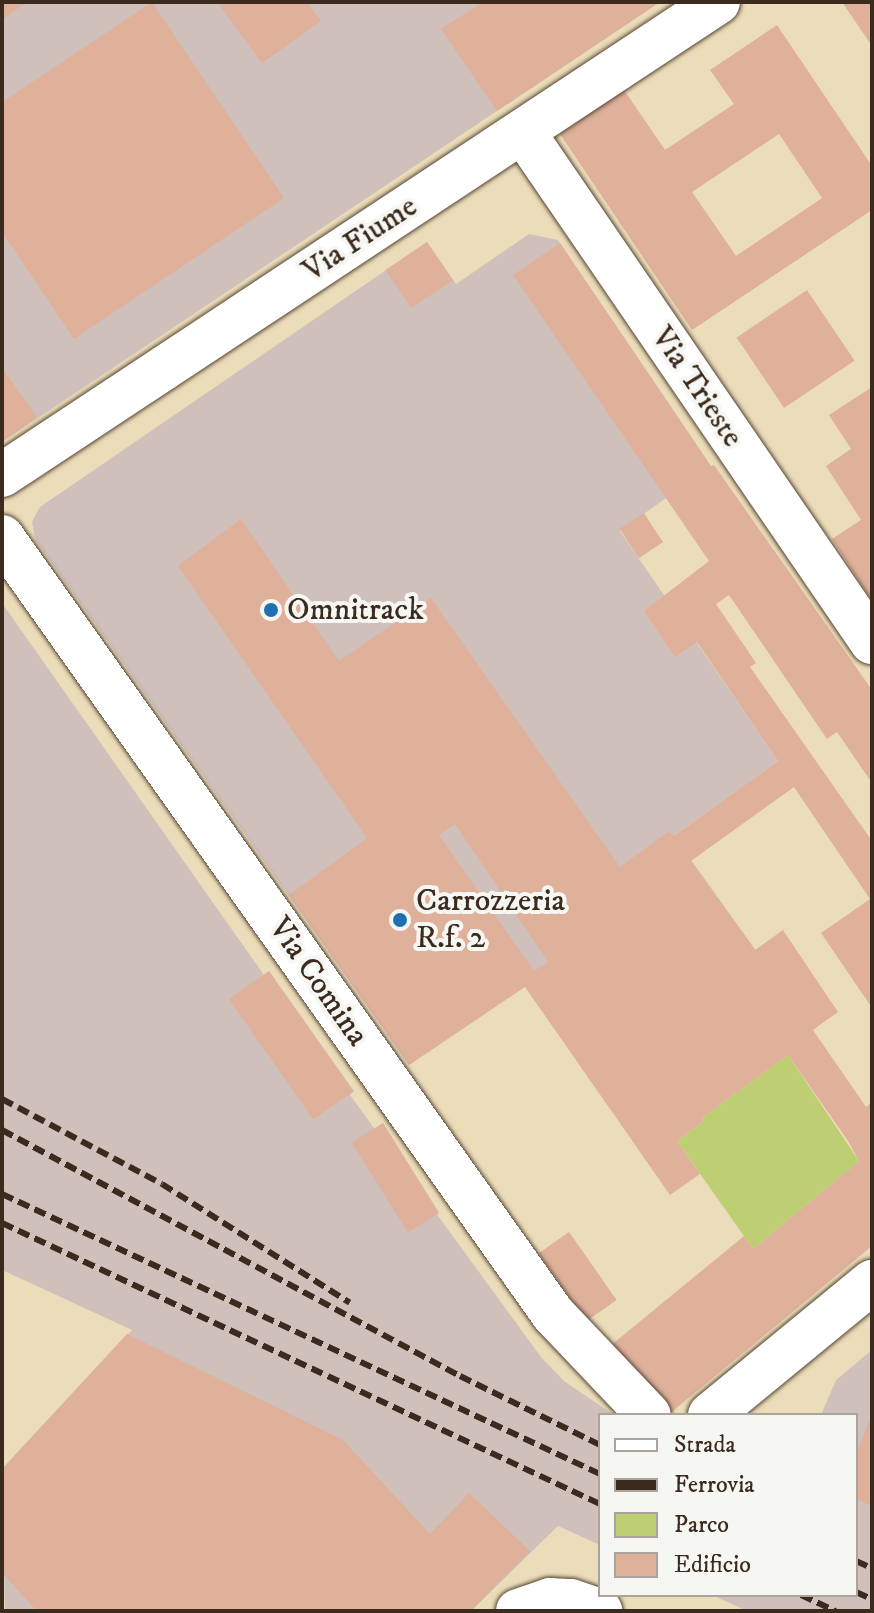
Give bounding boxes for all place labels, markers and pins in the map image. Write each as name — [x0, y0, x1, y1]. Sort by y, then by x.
place label: Omnitrack — [287, 591, 424, 629]
marker: Omnitrack — [262, 601, 280, 619]
place label: Carrozzeria R.f. 2 — [416, 883, 565, 958]
marker: Carrozzeria R.f. 2 — [391, 911, 409, 929]

